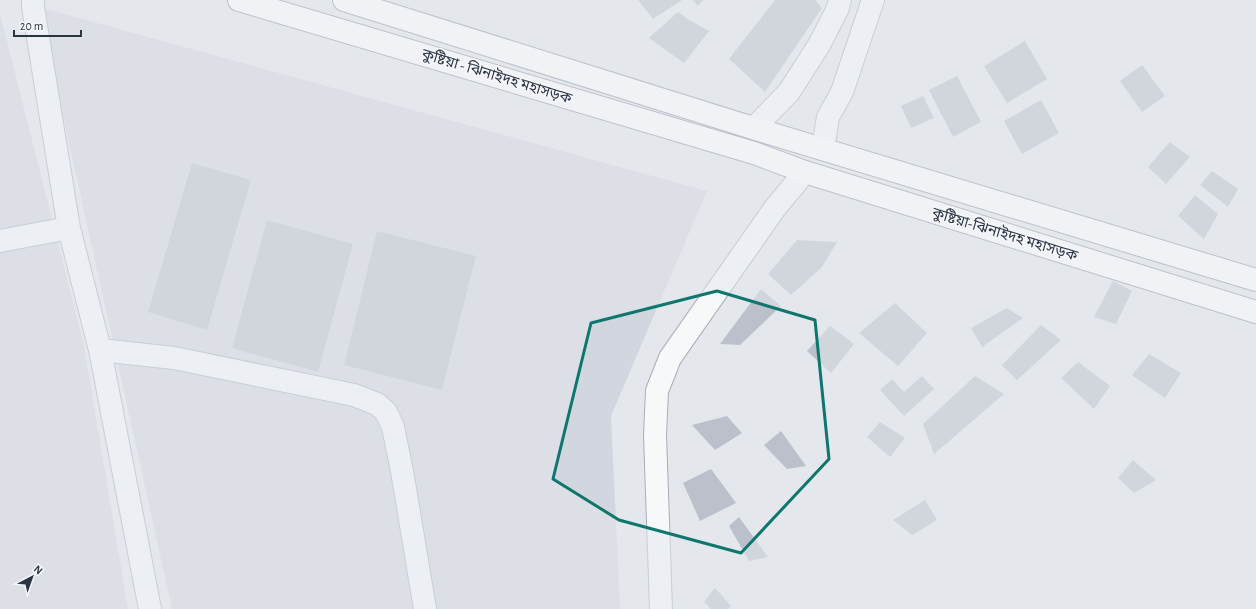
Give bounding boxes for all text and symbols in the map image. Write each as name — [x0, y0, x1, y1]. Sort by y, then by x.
scale bar — [14, 12, 81, 38]
text: 20 m — [20, 20, 43, 32]
street label: কুষ্টিয়া - ঝিনাইদহ মহাসড়ক — [419, 45, 575, 108]
street label: কুষ্টিয়া-ঝিনাইদহ মহাসড়ক — [929, 204, 1080, 265]
north arrow — [12, 557, 52, 597]
text: N — [32, 563, 45, 576]

